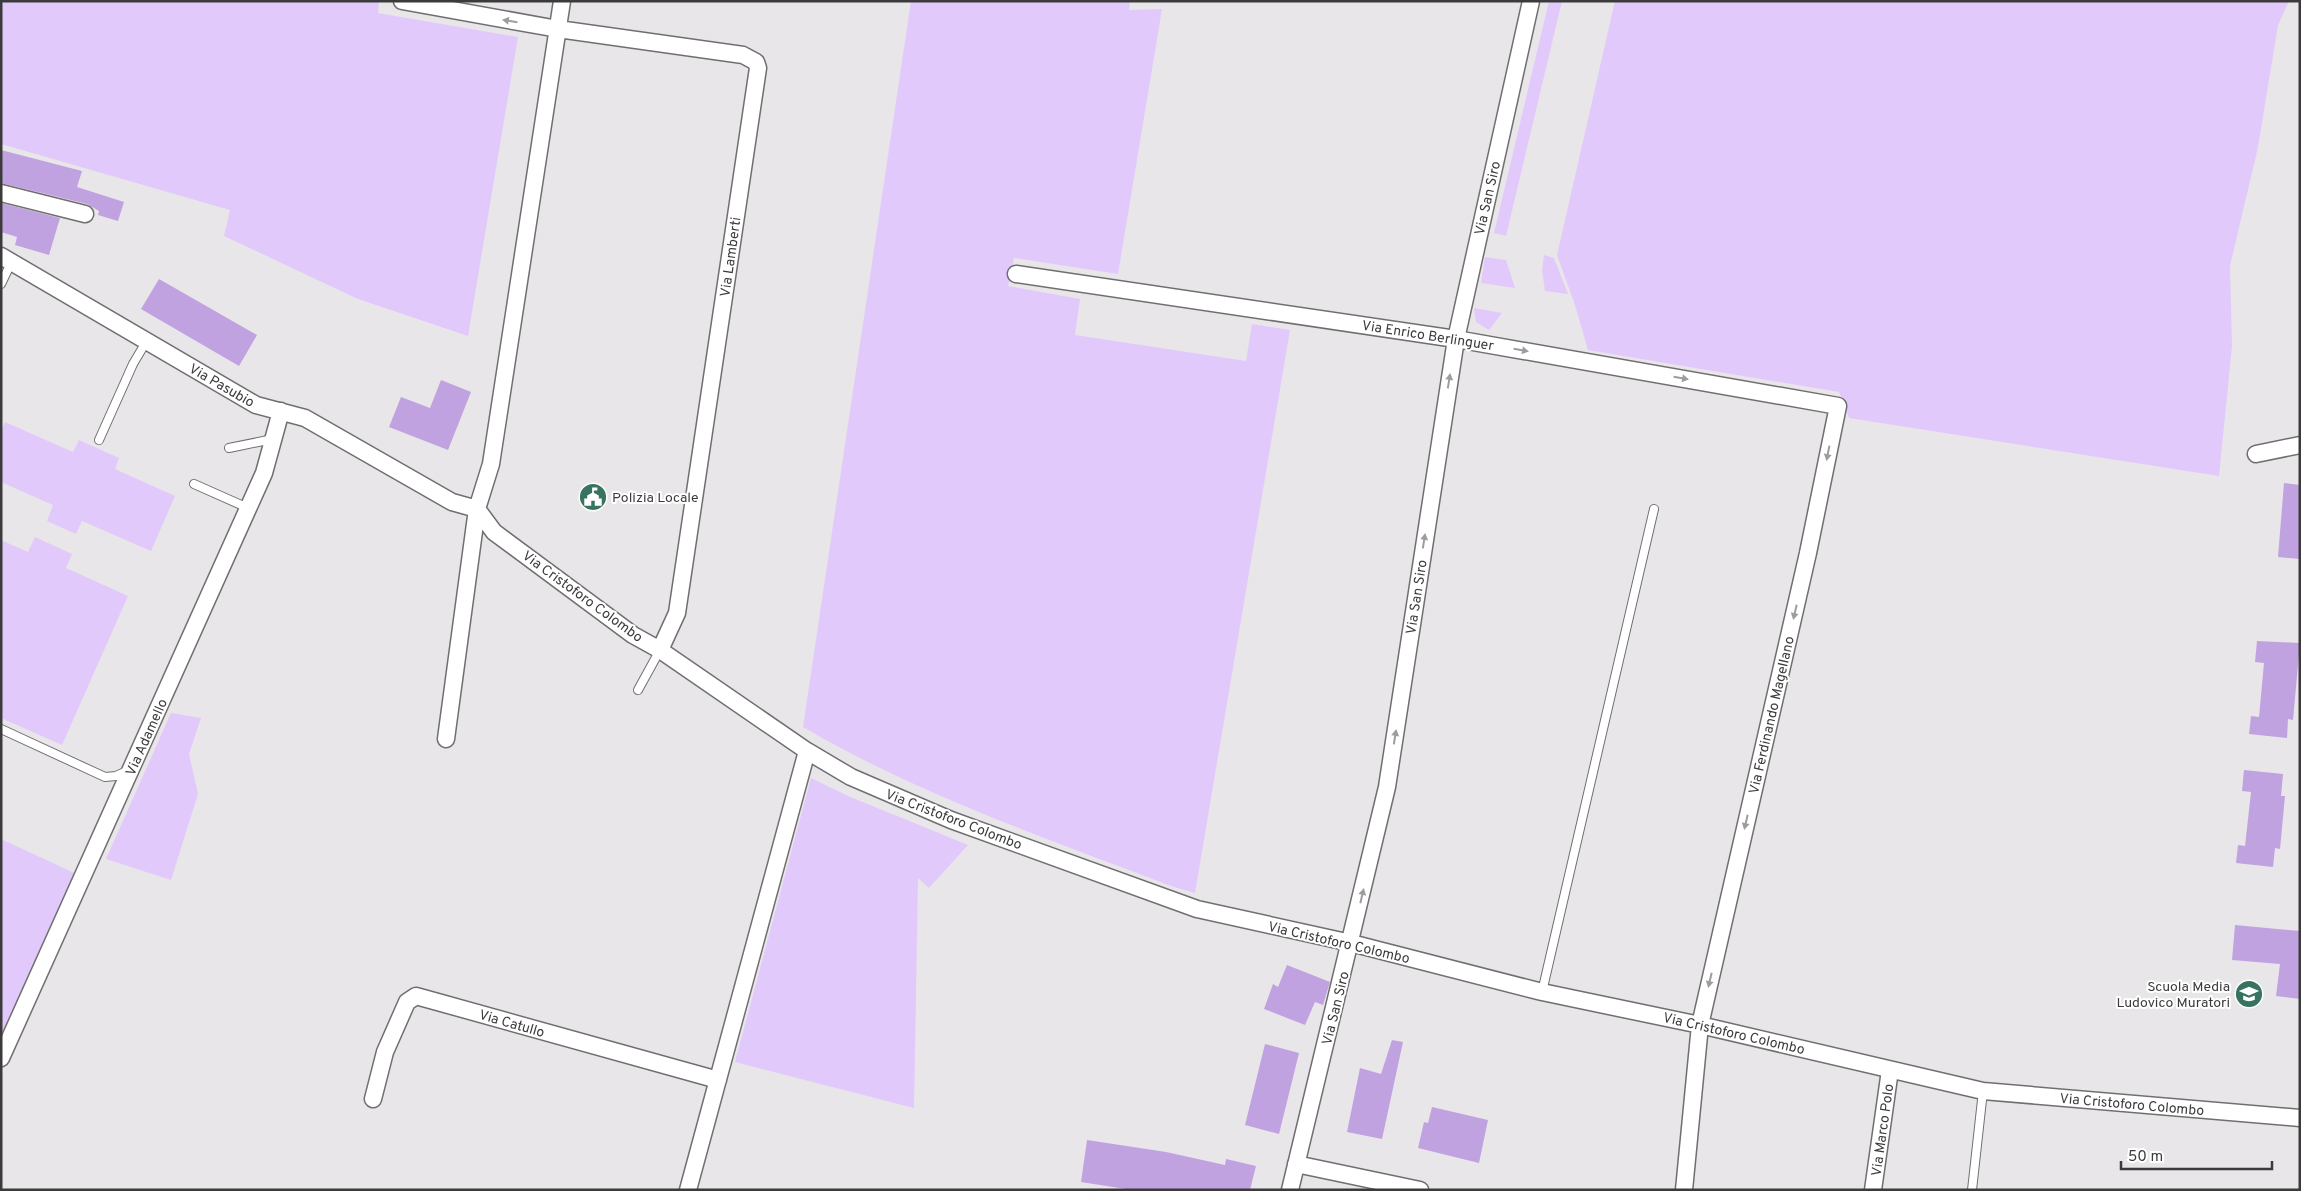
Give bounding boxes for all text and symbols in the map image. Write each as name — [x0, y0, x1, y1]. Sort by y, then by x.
one-way arrow — [501, 16, 517, 24]
street label: Via San Siro — [1472, 160, 1505, 237]
street label: Via Lamberti — [717, 216, 746, 298]
street label: Via Enrico Berlinguer — [1361, 318, 1495, 355]
one-way arrow — [1513, 347, 1529, 355]
street label: Via Pasubio — [185, 361, 257, 412]
one-way arrow — [1445, 372, 1453, 388]
one-way arrow — [1673, 375, 1689, 383]
one-way arrow — [1824, 446, 1832, 462]
public building icon: Polizia Locale — [578, 482, 608, 512]
place label: Polizia Locale — [612, 490, 698, 507]
one-way arrow — [1421, 533, 1429, 549]
street label: Via Cristoforo Colombo — [518, 548, 646, 647]
street label: Via San Siro — [1403, 559, 1432, 636]
one-way arrow — [1791, 605, 1799, 620]
street label: Via Ferdinando Magellano — [1746, 635, 1799, 796]
street label: Via Adamello — [123, 696, 172, 779]
one-way arrow — [1391, 728, 1399, 744]
street label: Via Cristoforo Colombo — [883, 786, 1024, 854]
one-way arrow — [1742, 814, 1750, 830]
one-way arrow — [1358, 888, 1366, 903]
street label: Via Cristoforo Colombo — [1266, 919, 1411, 968]
street label: Via San Siro — [1319, 970, 1354, 1047]
one-way arrow — [1706, 973, 1714, 988]
place label: Scuola Media Ludovico Muratori — [2116, 979, 2230, 1012]
school or university icon: Scuola Media Ludovico Muratori — [2234, 979, 2264, 1009]
street label: Via Catullo — [477, 1007, 547, 1042]
street label: Via Cristoforo Colombo — [1661, 1010, 1806, 1059]
street label: Via Marco Polo — [1869, 1083, 1898, 1178]
street label: Via Cristoforo Colombo — [2059, 1091, 2205, 1120]
scale bar — [2121, 1138, 2272, 1170]
text: 50 m — [2128, 1148, 2163, 1167]

